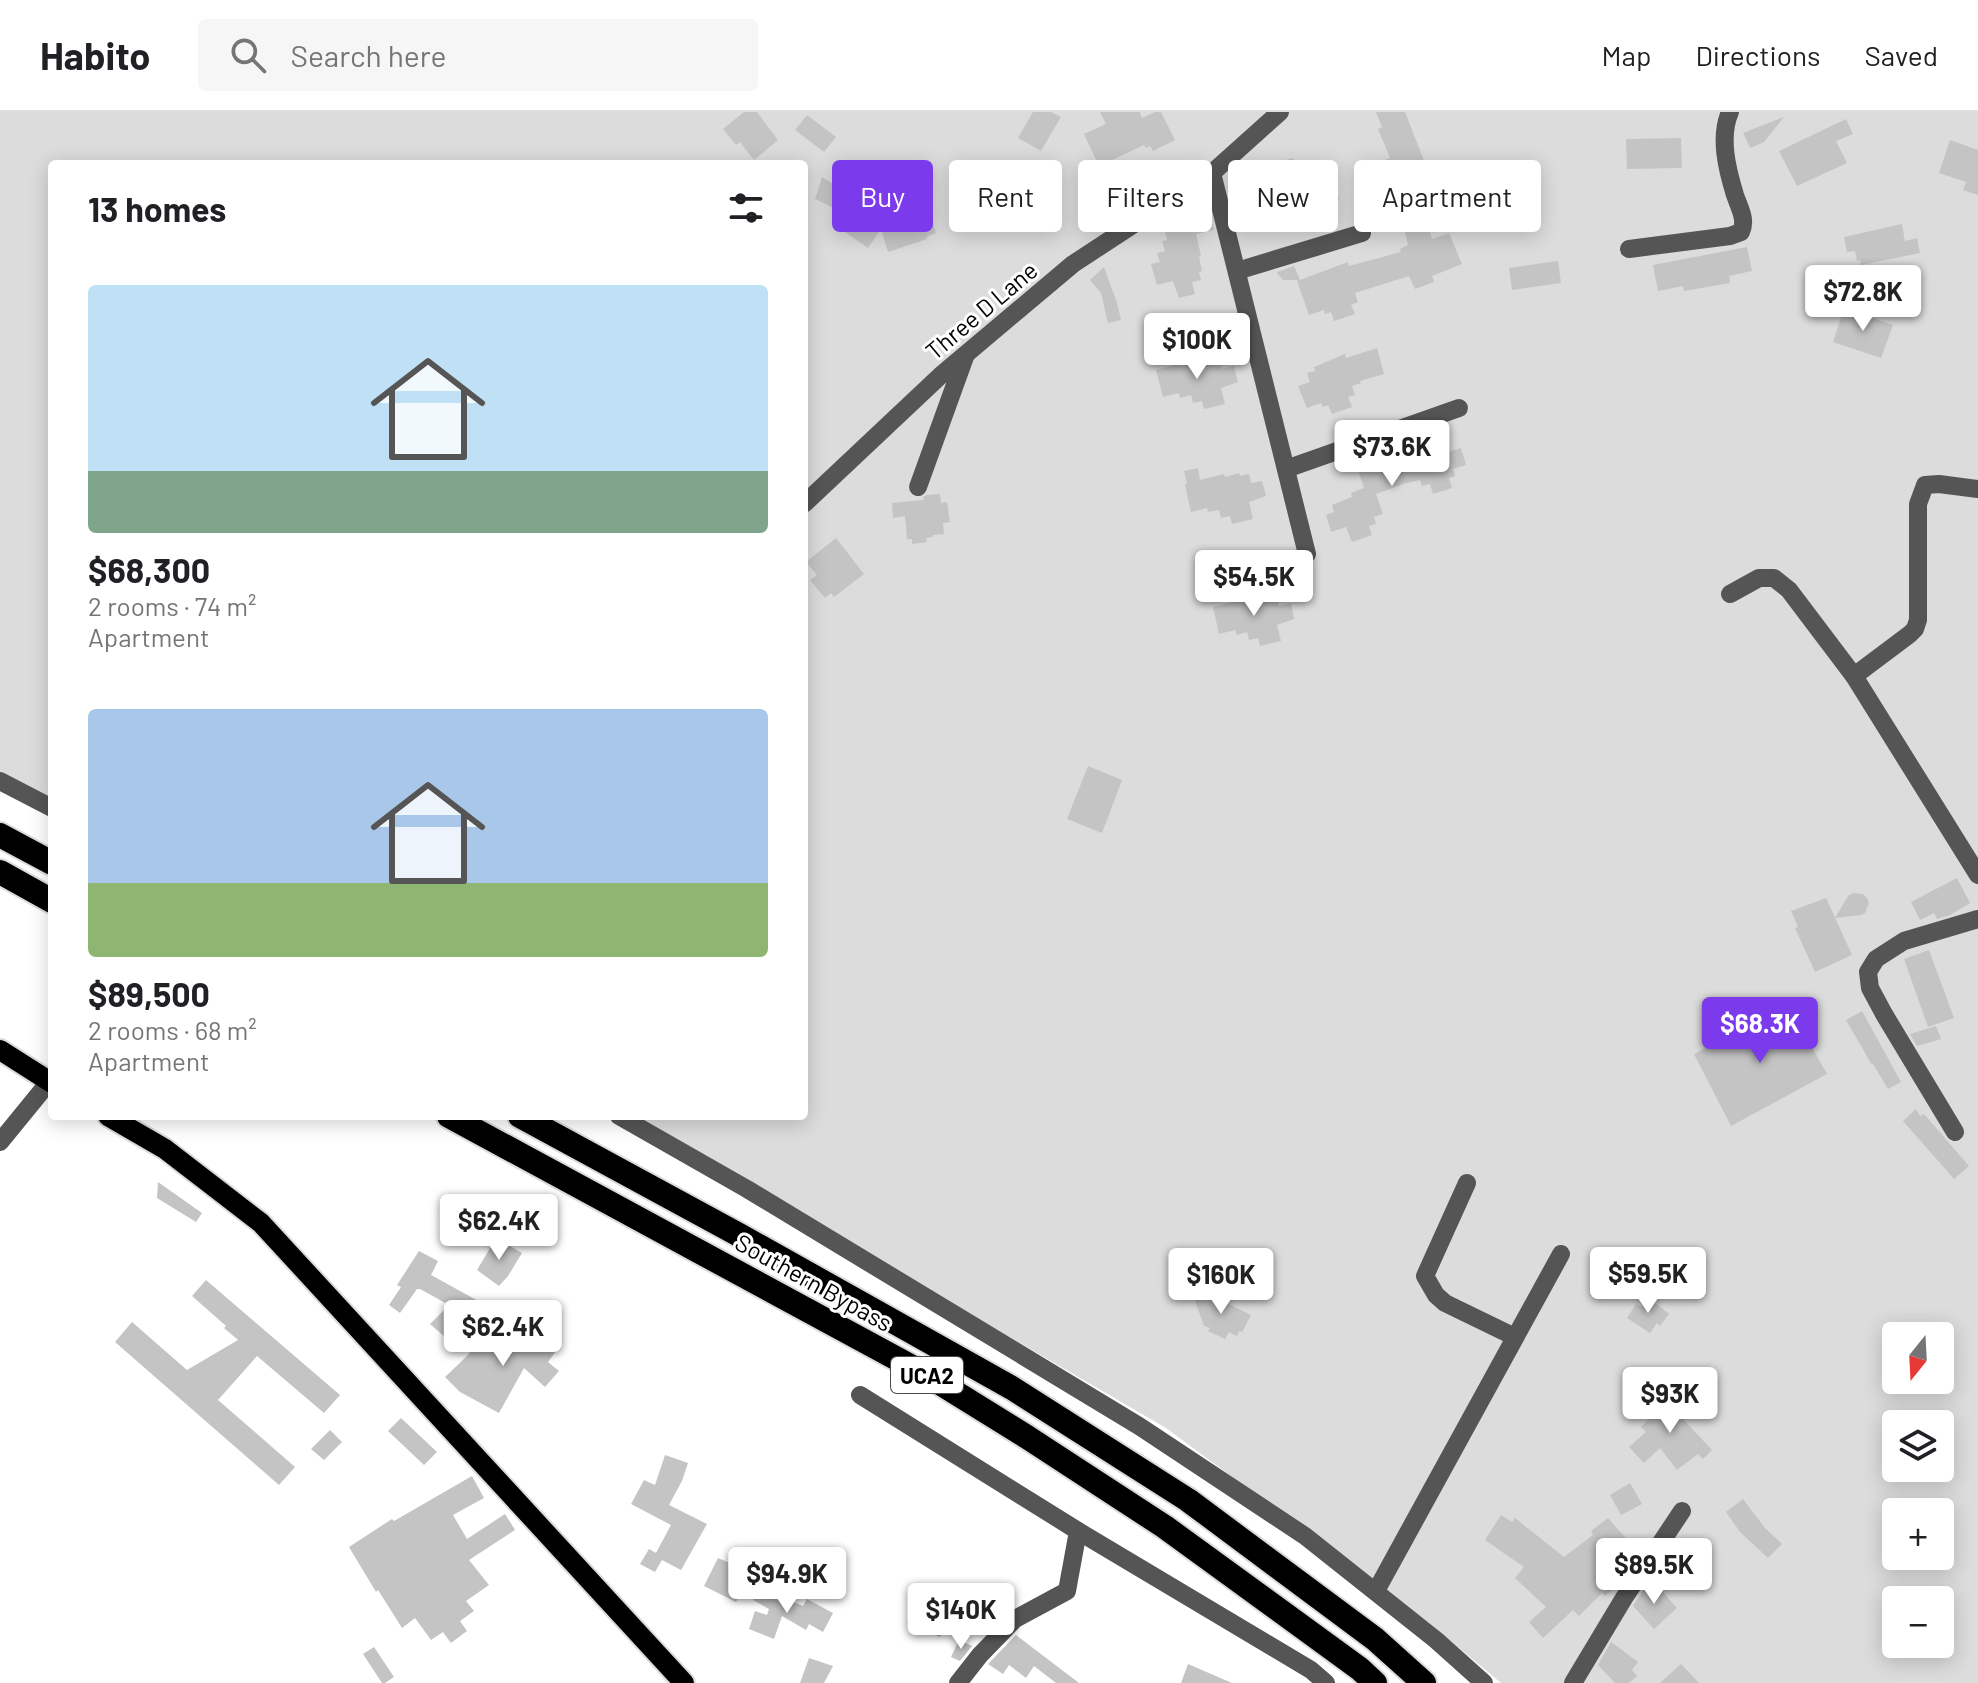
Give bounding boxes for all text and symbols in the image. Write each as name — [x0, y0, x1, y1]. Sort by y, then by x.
search box — [198, 19, 758, 91]
text: Habito — [40, 32, 150, 78]
icon: search — [226, 33, 270, 77]
text: Search here — [290, 37, 446, 73]
text: Map — [1602, 38, 1651, 72]
text: Directions — [1695, 38, 1821, 72]
text: Saved — [1865, 38, 1938, 72]
chip: Buy — [832, 160, 933, 232]
chip: Rent — [949, 160, 1062, 232]
chip: Filters — [1078, 160, 1212, 232]
chip: New — [1228, 160, 1338, 232]
chip: Apartment — [1354, 160, 1541, 232]
icon: filters — [724, 186, 768, 230]
text: 13 homes — [88, 188, 226, 229]
street label: Three D Lane — [919, 255, 1043, 365]
pin: $72.8K — [1798, 265, 1928, 333]
text: $72.8K — [1823, 275, 1903, 306]
pin: $100K — [1141, 313, 1253, 381]
text: $100K — [1162, 323, 1232, 354]
icon: home — [356, 337, 500, 481]
pin: $73.6K — [1327, 420, 1457, 488]
text: $73.6K — [1352, 430, 1432, 461]
text: $68,300 — [88, 549, 210, 590]
pin: $54.5K — [1189, 550, 1319, 618]
text: $54.5K — [1213, 560, 1295, 591]
text: 2 rooms · 74 m² — [88, 590, 256, 621]
text: Apartment — [88, 621, 209, 652]
icon: home — [356, 761, 500, 905]
text: $89,500 — [88, 973, 210, 1014]
pin: $68.3K — [1695, 997, 1825, 1065]
text: $68.3K — [1720, 1007, 1800, 1038]
text: 2 rooms · 68 m² — [88, 1014, 257, 1045]
text: Apartment — [88, 1045, 209, 1076]
pin: $62.4K — [434, 1194, 564, 1262]
text: $62.4K — [458, 1204, 540, 1235]
street label: Southern Bypass — [730, 1227, 898, 1337]
pin: $59.5K — [1583, 1247, 1713, 1315]
pin: $160K — [1165, 1248, 1277, 1316]
text: $59.5K — [1608, 1257, 1688, 1288]
text: $160K — [1186, 1258, 1256, 1289]
pin: $62.4K — [438, 1300, 568, 1368]
text: $62.4K — [462, 1310, 544, 1341]
north arrow — [1882, 1322, 1954, 1394]
map controls — [1882, 1322, 1954, 1658]
road number: UCA2 — [891, 1357, 963, 1393]
pin: $93K — [1623, 1367, 1717, 1435]
text: $93K — [1641, 1377, 1700, 1408]
button: layers — [1882, 1410, 1954, 1482]
button: + — [1882, 1498, 1954, 1570]
pin: $89.5K — [1589, 1538, 1719, 1606]
pin: $94.9K — [722, 1547, 852, 1615]
text: $89.5K — [1614, 1548, 1694, 1579]
text: $94.9K — [746, 1557, 828, 1588]
pin: $140K — [905, 1583, 1017, 1651]
button: − — [1882, 1586, 1954, 1658]
text: $140K — [926, 1593, 996, 1624]

